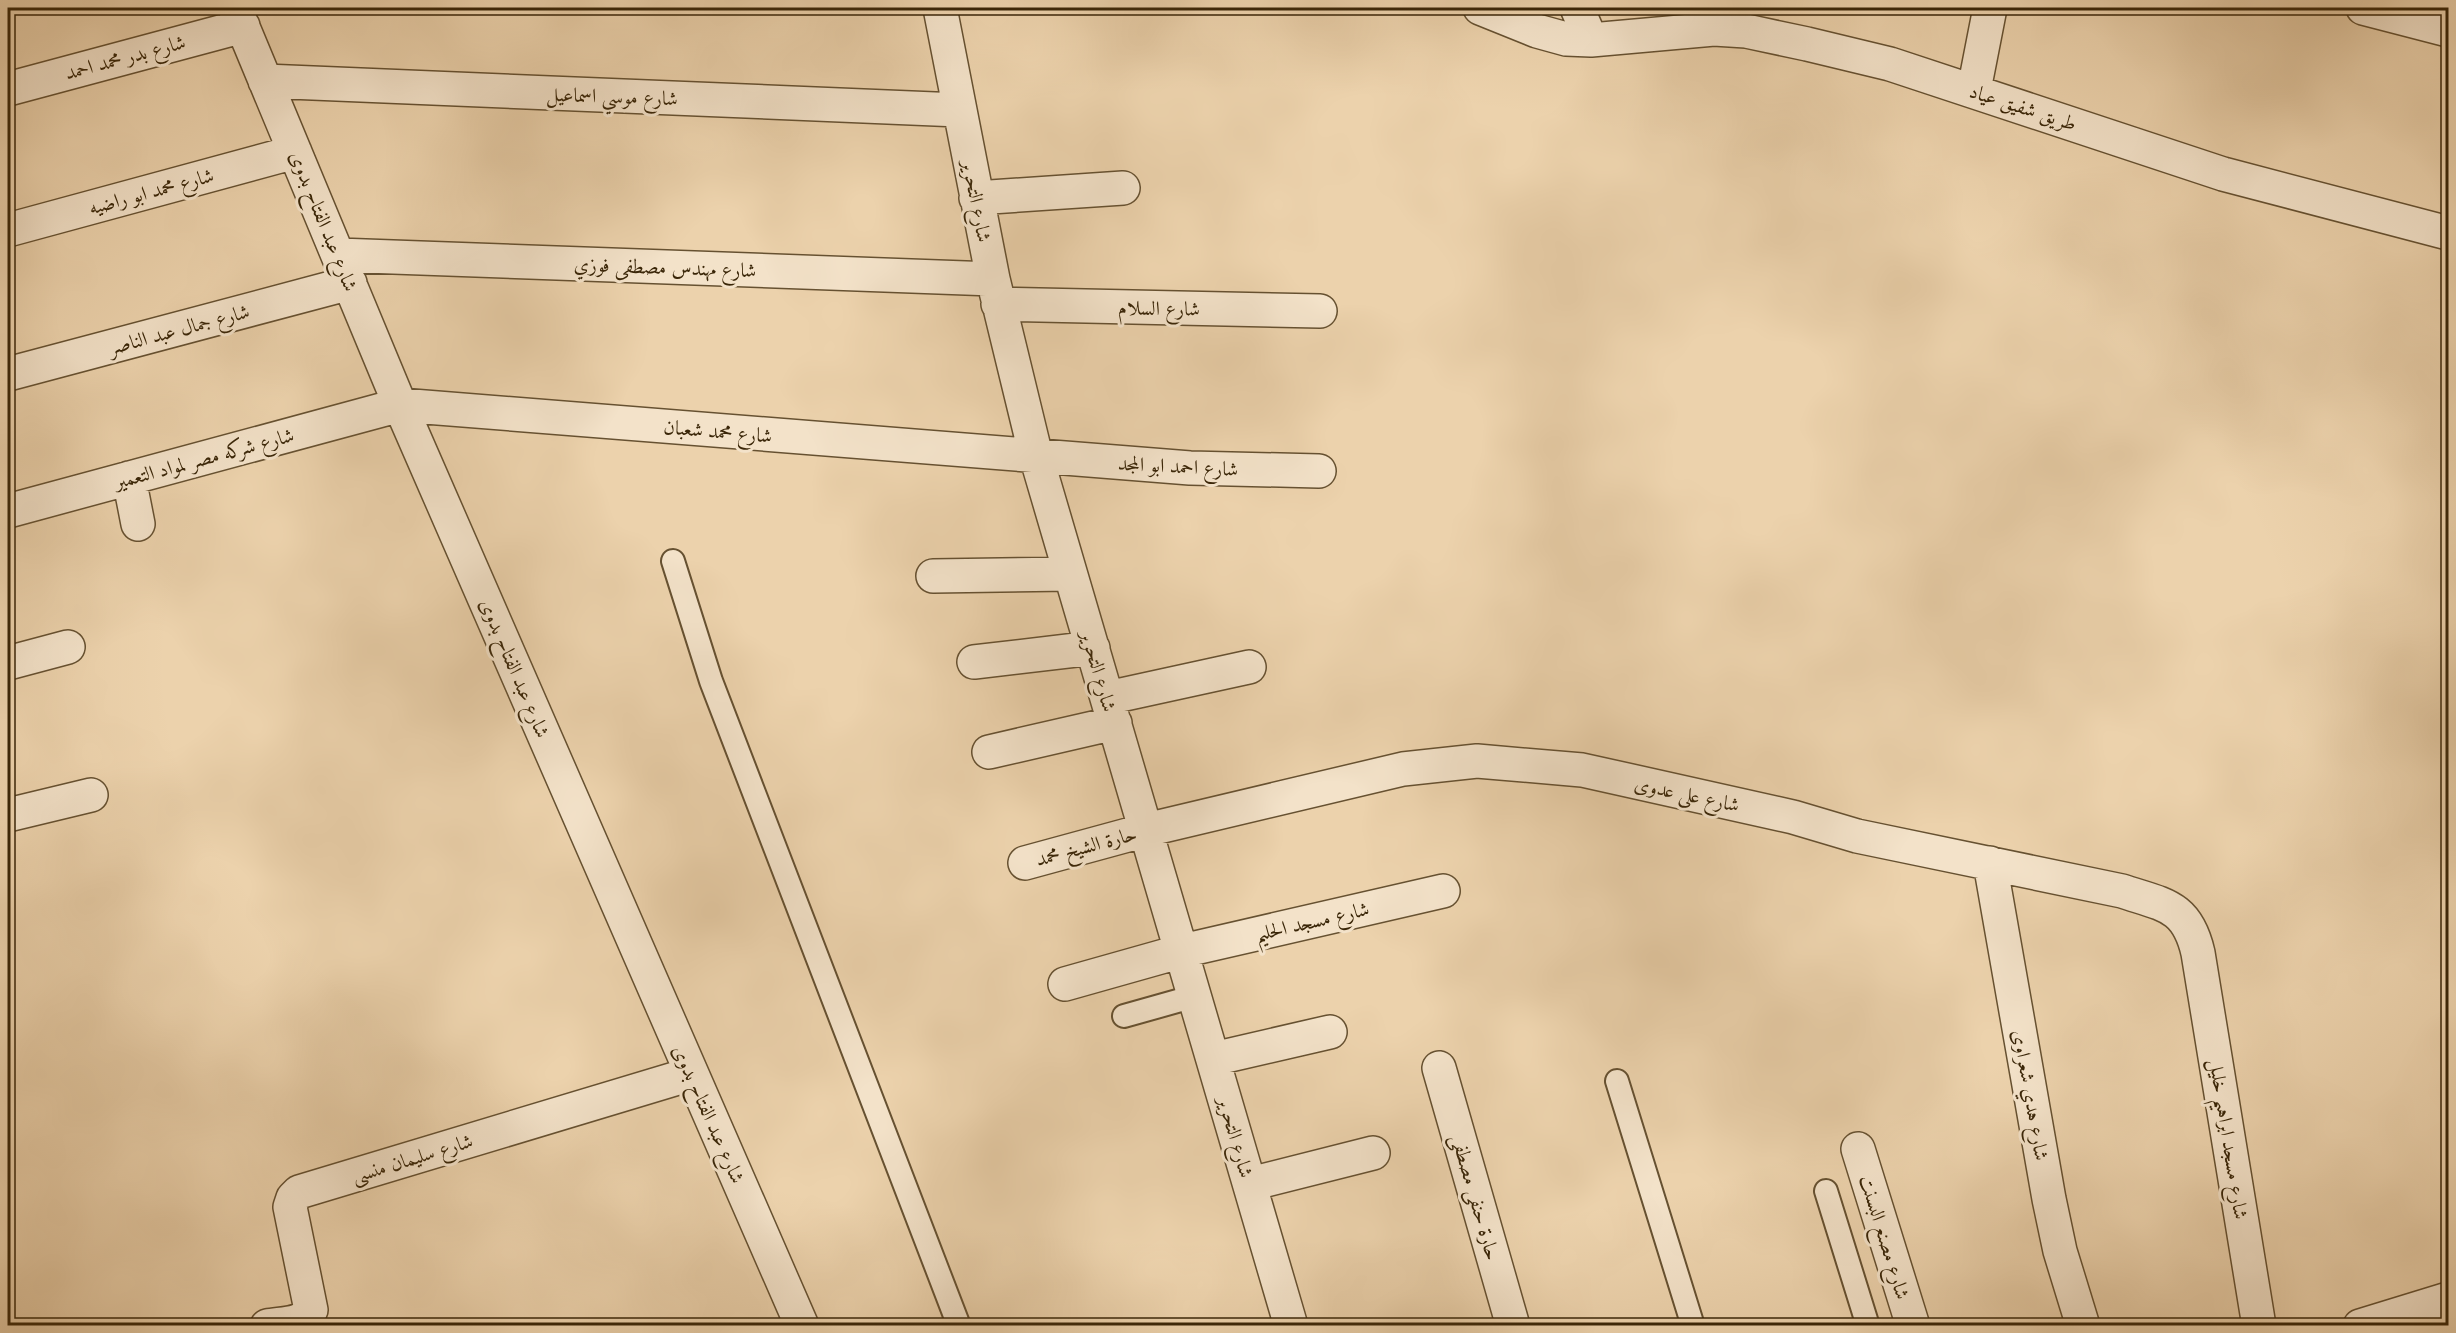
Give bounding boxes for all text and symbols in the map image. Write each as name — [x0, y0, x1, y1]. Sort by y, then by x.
street label: شارع بدر محمد احمد — [62, 29, 190, 90]
street label: طريق شفيق عياد — [1966, 78, 2080, 137]
street label: شارع موسي اسماعيل — [546, 82, 678, 117]
street label: شارع عبد الفتاح بدوى — [279, 147, 363, 297]
street label: شارع التحرير — [951, 156, 997, 245]
street label: شارع محمد ابو راضيه — [86, 163, 218, 225]
street label: شارع مهندس مصطفى فوزي — [573, 252, 757, 288]
street label: شارع السلام — [1118, 295, 1200, 327]
street label: شارع جمال عبد الناصر — [104, 299, 254, 366]
street label: شارع محمد شعبان — [662, 414, 773, 454]
street label: شارع شركه مصر لمواد التعمير — [110, 422, 298, 500]
street label: شارع احمد ابو المجد — [1117, 451, 1239, 487]
street label: شارع عبد الفتاح بدوى — [469, 595, 555, 744]
street label: شارع التحرير — [1070, 626, 1122, 716]
street label: شارع على عدوى — [1631, 771, 1742, 823]
street label: حارة الشيخ محمد — [1033, 821, 1141, 877]
street label: شارع مسجد الحليم — [1252, 896, 1373, 954]
street label: شارع هدي شعراوى — [2002, 1028, 2054, 1163]
street label: شارع عبد الفتاح بدوى — [662, 1041, 750, 1189]
street label: شارع مسجد ابراهيم خليل — [2197, 1057, 2254, 1222]
street label: شارع التحرير — [1207, 1092, 1259, 1182]
street label: شارع سليمان منسى — [348, 1128, 477, 1194]
street label: حارة حنفى مصطفى — [1444, 1131, 1505, 1264]
street label: شارع مصنع البسنت — [1849, 1172, 1915, 1304]

